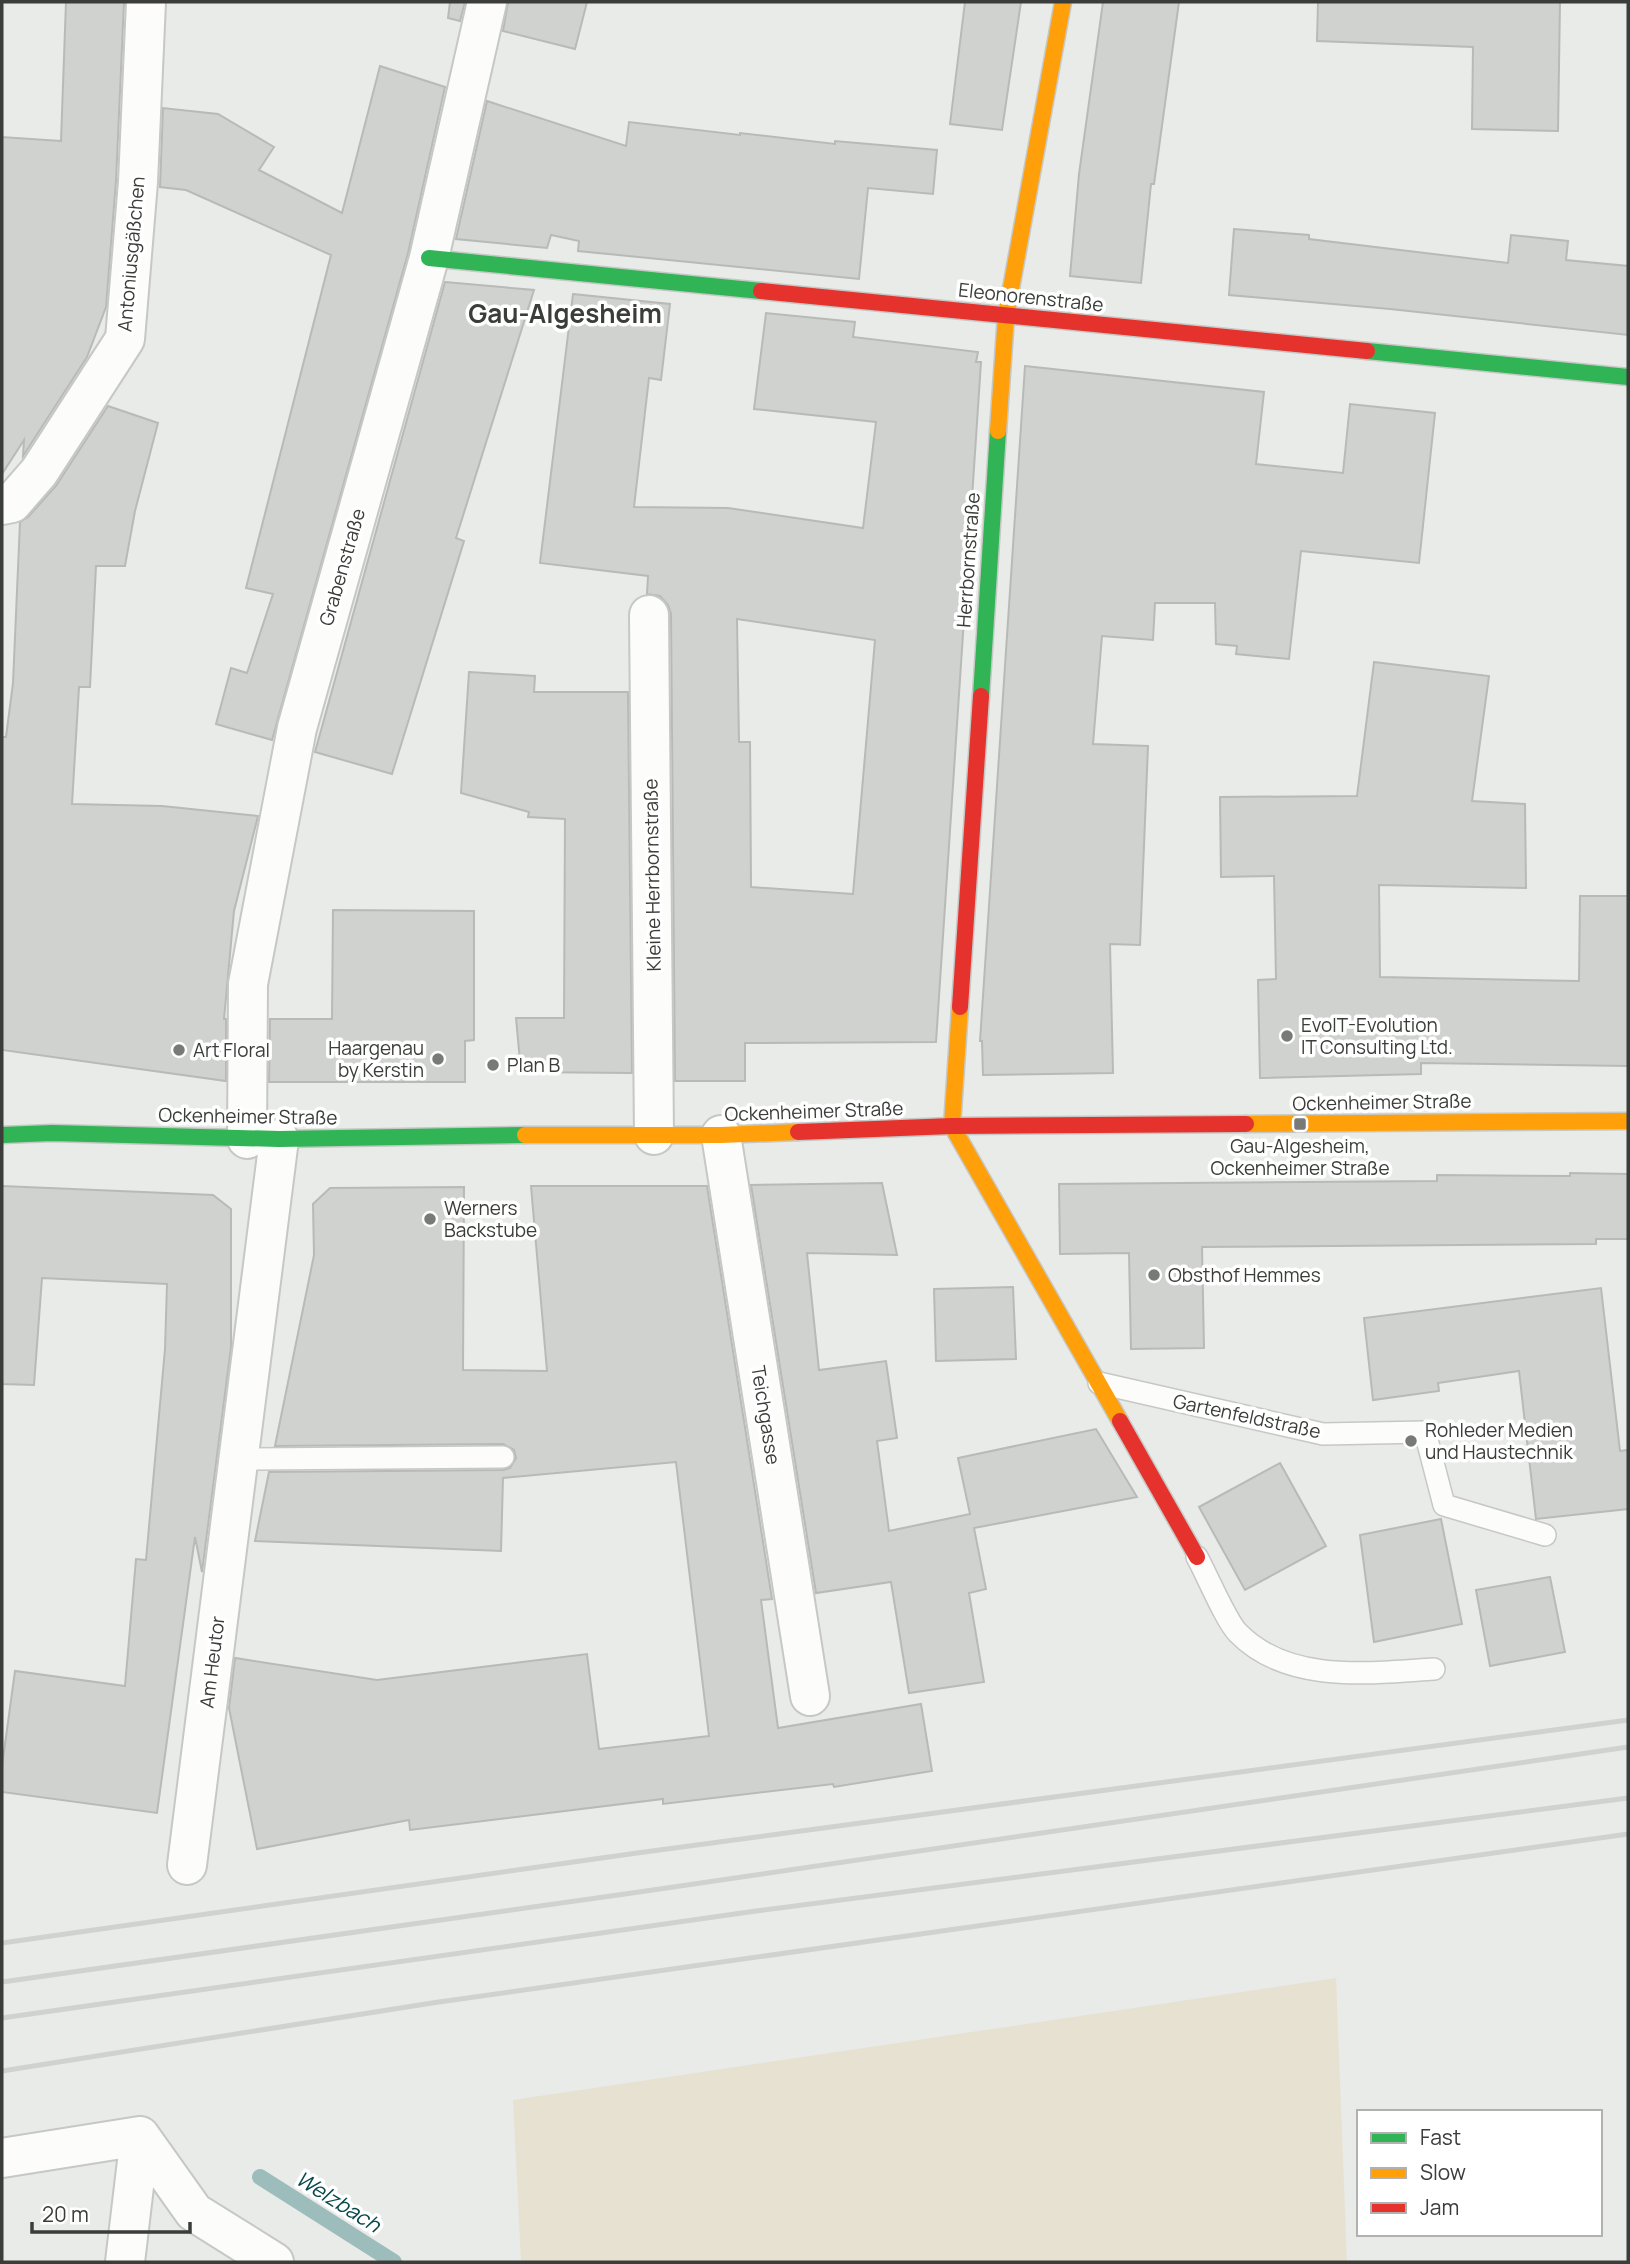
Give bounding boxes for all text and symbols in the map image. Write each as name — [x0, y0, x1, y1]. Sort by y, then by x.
street label: Antoniusgäßchen — [111, 175, 151, 333]
street label: Eleonorenstraße — [957, 276, 1105, 318]
district label: Gau-Algesheim — [468, 295, 662, 331]
street label: Herrbornstraße — [950, 491, 986, 629]
street label: Grabenstraße — [313, 505, 371, 629]
street label: Kleine Herrbornstraße — [637, 778, 667, 972]
place label: EvoIT-Evolution IT Consulting Ltd. — [1301, 1012, 1453, 1060]
marker: EvoIT-Evolution IT Consulting Ltd. — [1279, 1028, 1295, 1044]
place label: Haargenau by Kerstin — [328, 1035, 424, 1083]
place label: Art Floral — [193, 1037, 270, 1063]
marker: Art Floral — [171, 1042, 187, 1058]
marker: Haargenau by Kerstin — [430, 1051, 446, 1067]
place label: Plan B — [507, 1052, 561, 1078]
marker: Plan B — [485, 1057, 501, 1073]
street label: Ockenheimer Straße — [1292, 1087, 1472, 1117]
street label: Ockenheimer Straße — [724, 1095, 904, 1127]
street label: Ockenheimer Straße — [158, 1101, 338, 1131]
marker: Gau-Algesheim, Ockenheimer Straße — [1292, 1116, 1308, 1132]
place label: Gau-Algesheim, Ockenheimer Straße — [1210, 1133, 1390, 1181]
place label: Werners Backstube — [444, 1195, 537, 1243]
marker: Werners Backstube — [422, 1211, 438, 1227]
place label: Obsthof Hemmes — [1168, 1262, 1321, 1288]
marker: Obsthof Hemmes — [1146, 1267, 1162, 1283]
street label: Teichgasse — [745, 1364, 787, 1466]
street label: Gartenfeldstraße — [1171, 1388, 1323, 1444]
place label: Rohleder Medien und Haustechnik — [1425, 1417, 1573, 1465]
marker: Rohleder Medien und Haustechnik — [1403, 1433, 1419, 1449]
street label: Am Heutor — [193, 1614, 231, 1710]
legend — [1357, 2110, 1602, 2236]
text: Fast — [1420, 2123, 1461, 2151]
text: Slow — [1420, 2158, 1466, 2186]
water label: Welzbach — [291, 2164, 387, 2239]
scale bar — [32, 2190, 189, 2234]
text: Jam — [1420, 2193, 1459, 2221]
text: 20 m — [42, 2200, 89, 2228]

